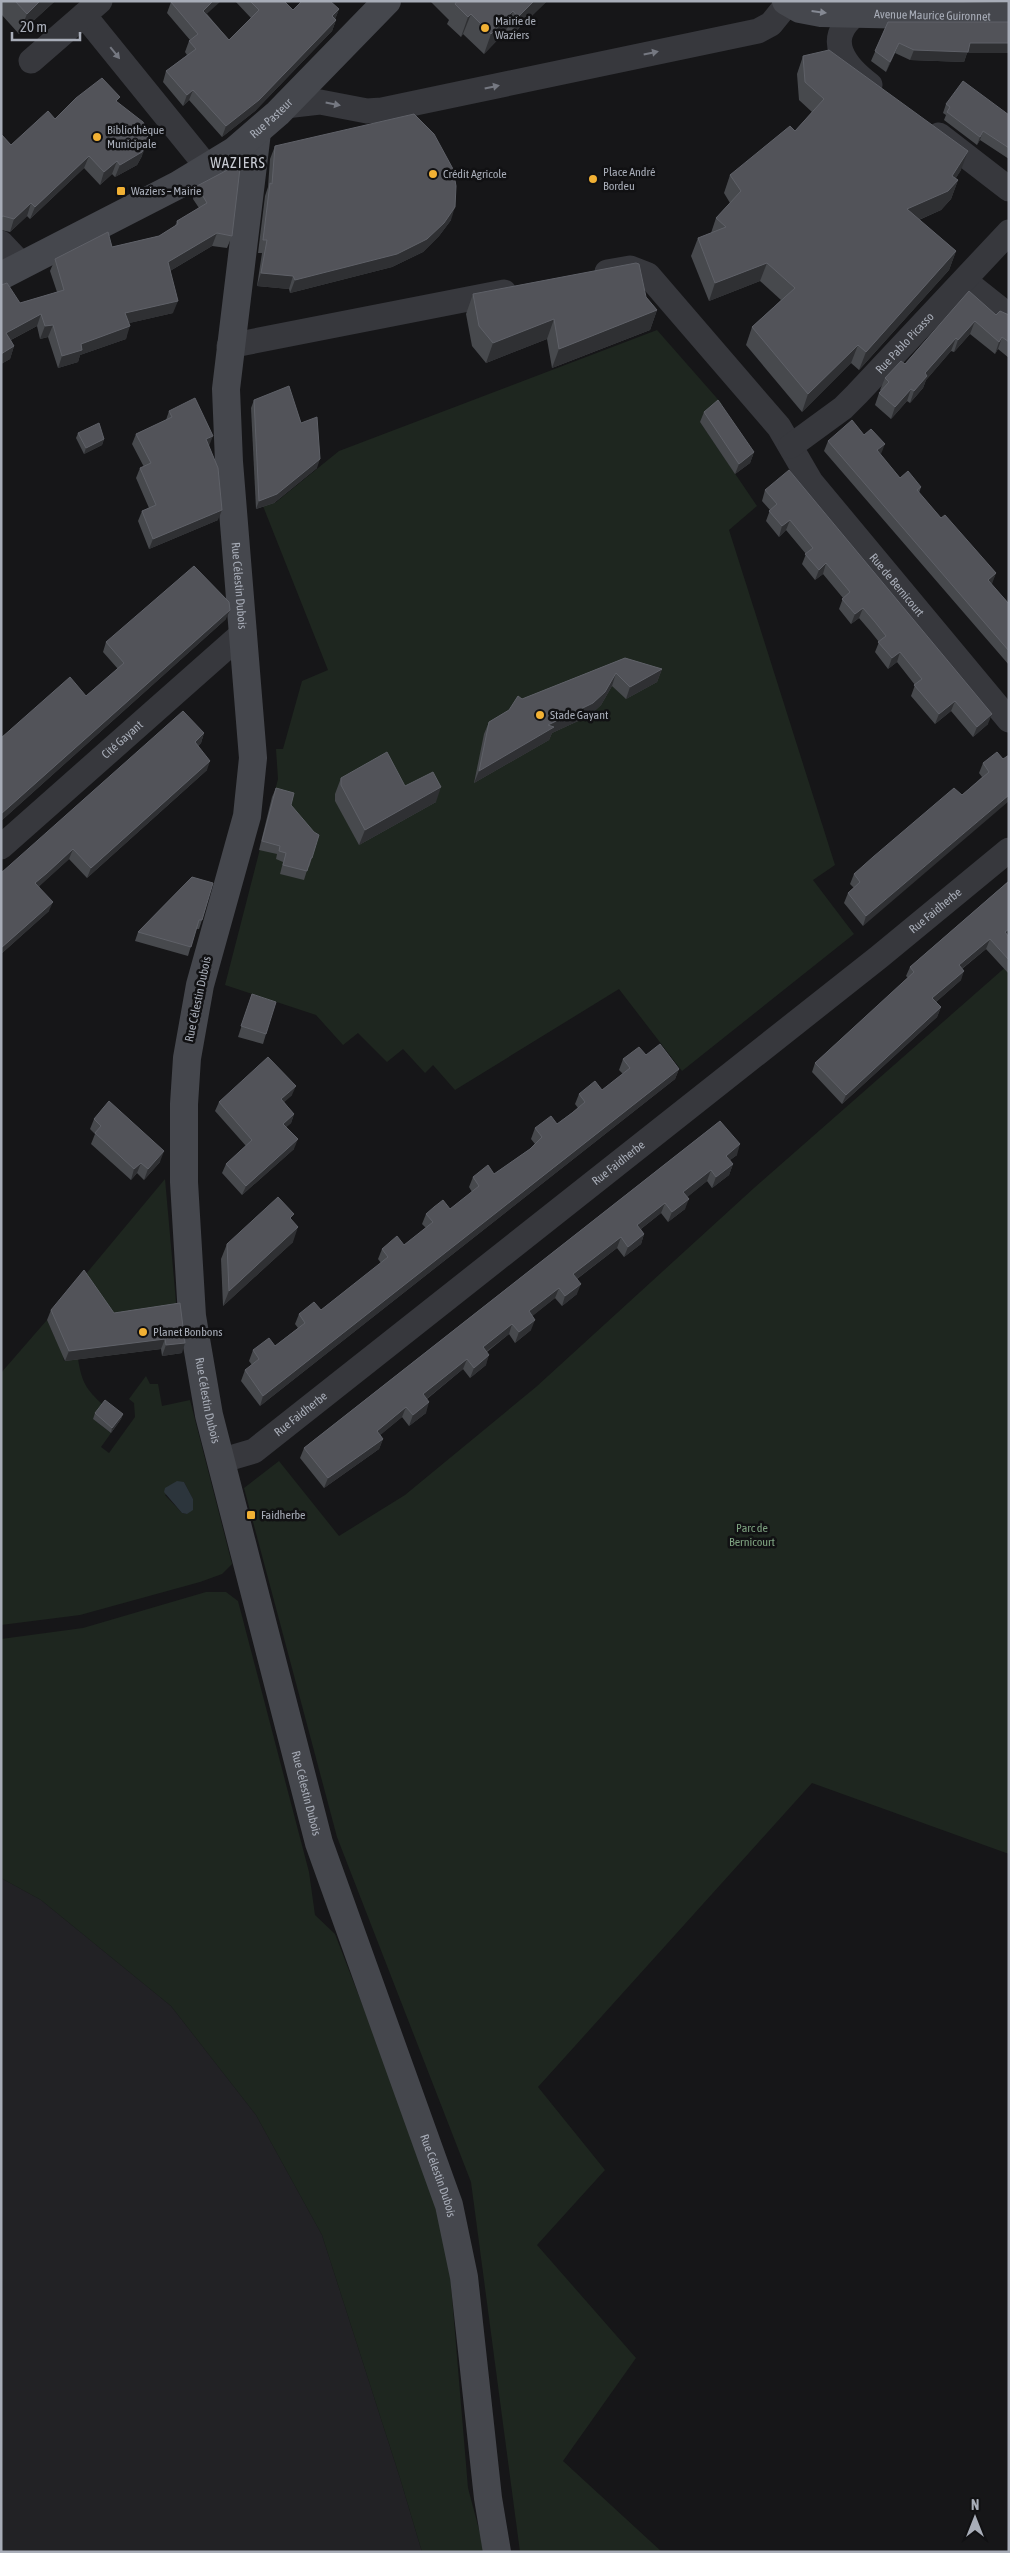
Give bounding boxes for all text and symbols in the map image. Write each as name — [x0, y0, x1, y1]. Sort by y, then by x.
street label: Avenue Maurice Guironnet — [874, 7, 992, 24]
one-way arrow — [811, 9, 827, 17]
scale bar — [12, 10, 80, 42]
place label: Mairie de Waziers — [495, 14, 536, 42]
text: 20 m — [20, 18, 47, 35]
marker: Mairie de Waziers — [479, 22, 491, 34]
one-way arrow — [109, 46, 120, 59]
one-way arrow — [643, 49, 659, 57]
one-way arrow — [484, 82, 500, 90]
street label: Rue Pasteur — [247, 95, 296, 141]
one-way arrow — [325, 100, 341, 108]
place label: Bibliothèque Municipale — [107, 123, 164, 151]
marker: Bibliothèque Municipale — [91, 131, 103, 143]
district label: WAZIERS — [210, 154, 266, 171]
place label: Place André Bordeu — [603, 165, 656, 193]
place label: Crédit Agricole — [443, 167, 507, 181]
marker: Crédit Agricole — [427, 168, 439, 180]
marker: Place André Bordeu — [587, 173, 599, 185]
place label: Waziers – Mairie — [131, 184, 201, 198]
marker: Waziers – Mairie — [115, 185, 127, 197]
street label: Rue Pablo Picasso — [873, 309, 937, 377]
street label: Rue Célestin Dubois — [229, 542, 250, 630]
street label: Rue de Bernicourt — [866, 551, 927, 620]
place label: Stade Gayant — [550, 708, 609, 722]
marker: Stade Gayant — [534, 709, 546, 721]
street label: Cité Gayant — [99, 717, 146, 762]
street label: Rue Faidherbe — [906, 885, 964, 936]
street label: Rue Célestin Dubois — [182, 955, 214, 1043]
street label: Rue Faidherbe — [589, 1138, 648, 1188]
place label: Planet Bonbons — [153, 1325, 223, 1339]
marker: Planet Bonbons — [137, 1326, 149, 1338]
street label: Rue Célestin Dubois — [192, 1357, 223, 1445]
street label: Rue Faidherbe — [271, 1389, 330, 1439]
place label: Faidherbe — [261, 1508, 306, 1522]
marker: Faidherbe — [245, 1509, 257, 1521]
park label: Parc de Bernicourt — [729, 1521, 776, 1549]
street label: Rue Célestin Dubois — [289, 1749, 324, 1837]
street label: Rue Célestin Dubois — [417, 2132, 458, 2219]
north arrow — [950, 2493, 1000, 2543]
text: N — [971, 2497, 979, 2513]

